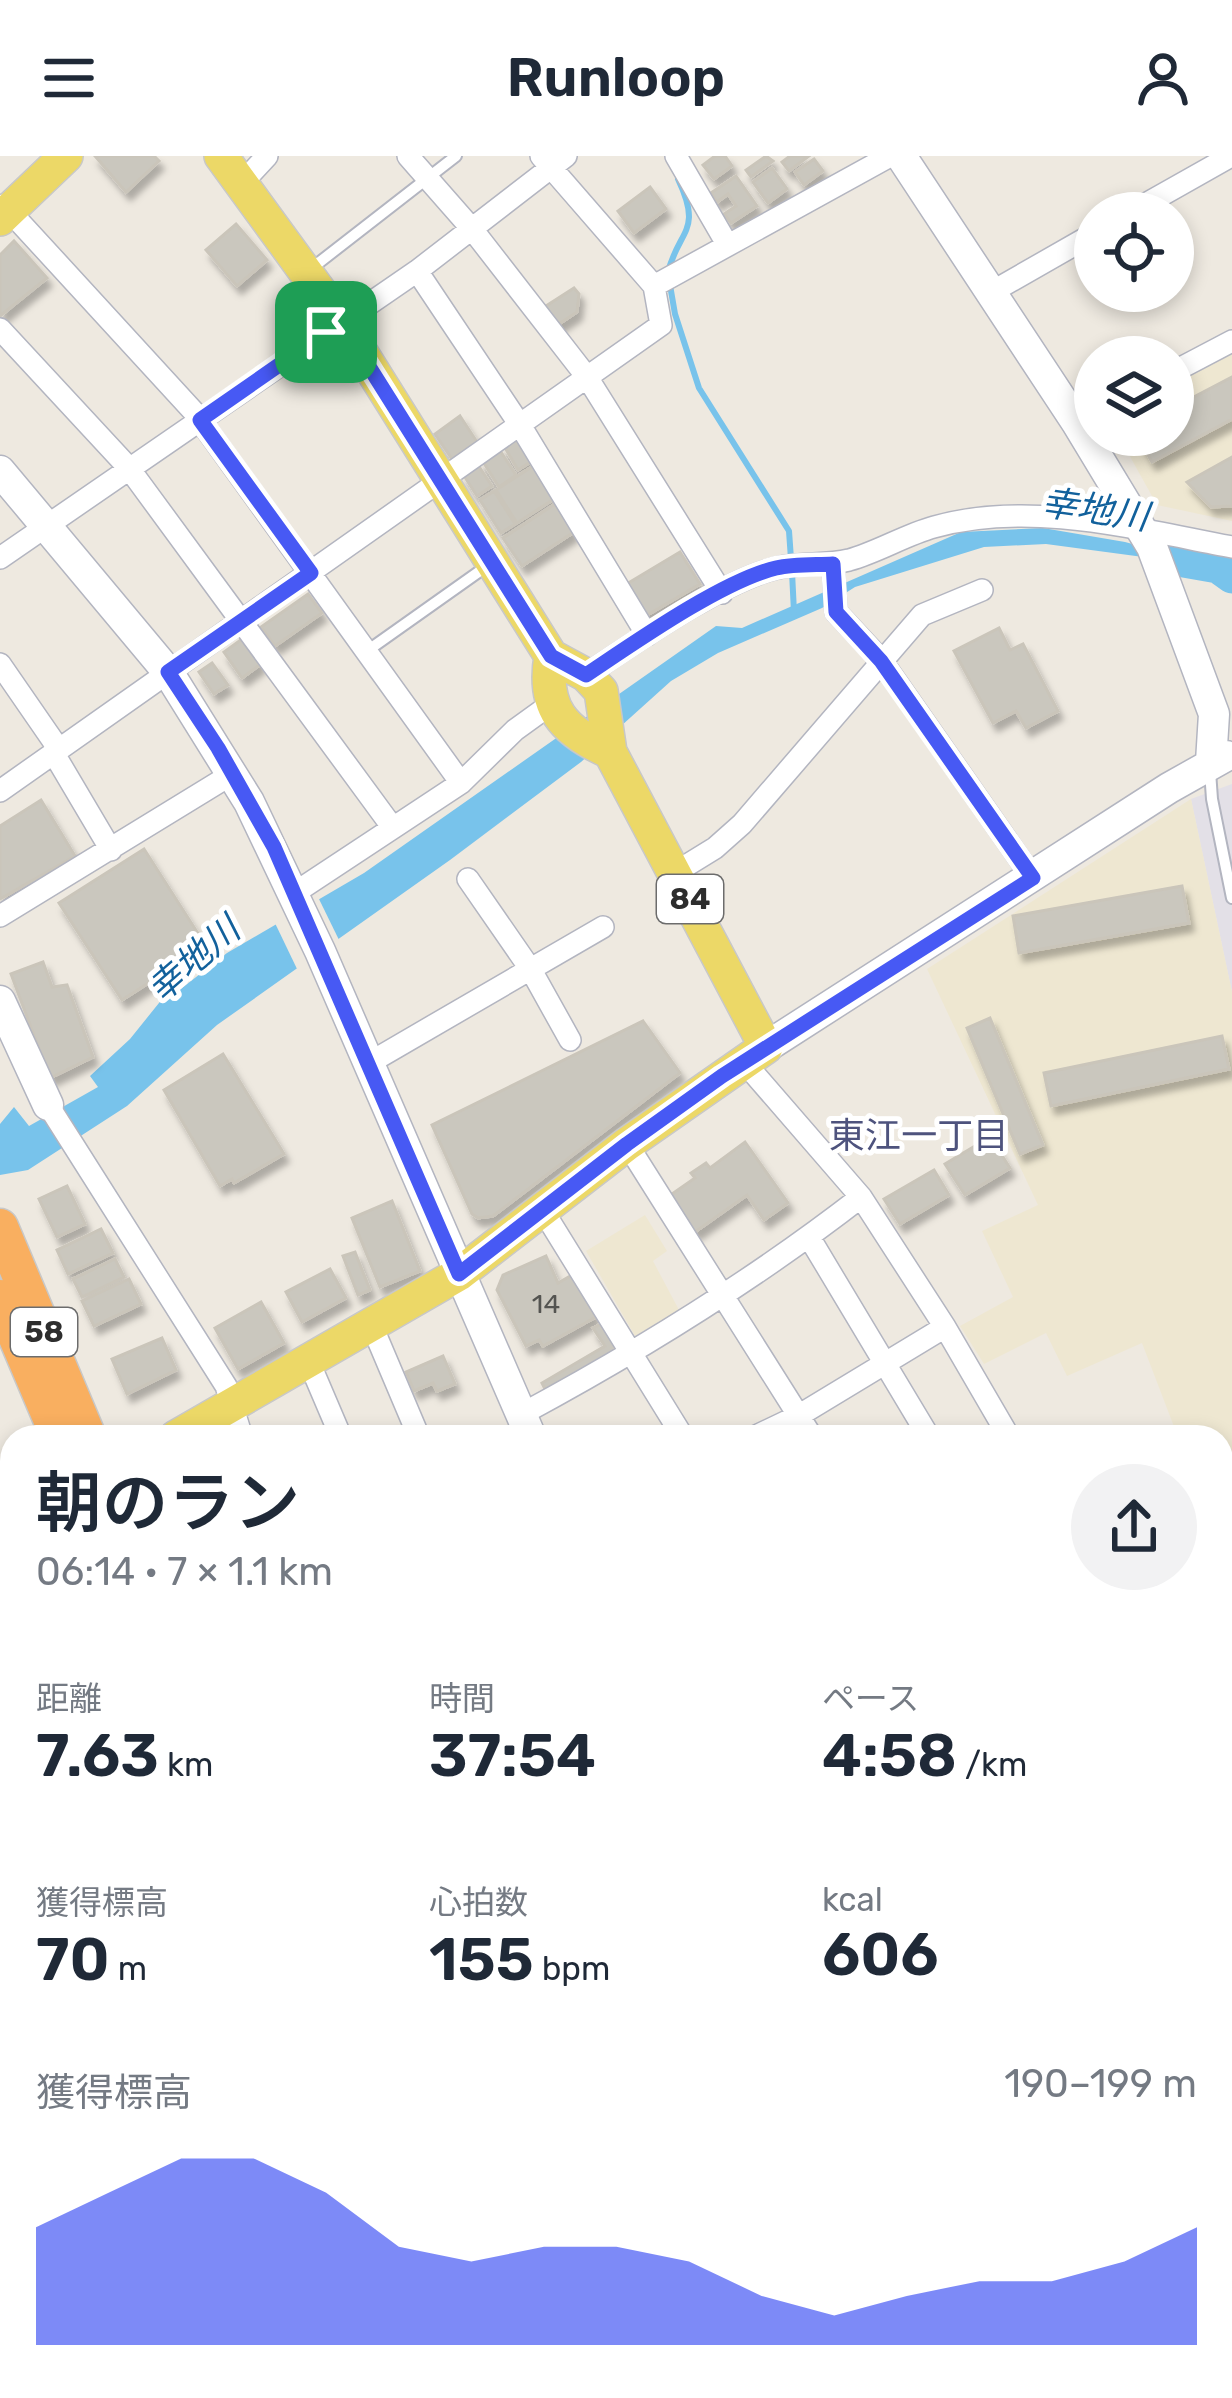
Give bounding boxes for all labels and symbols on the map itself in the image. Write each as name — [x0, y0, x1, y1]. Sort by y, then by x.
pin — [275, 281, 377, 383]
water label: 幸地川 — [1038, 481, 1155, 539]
road number: 84 — [657, 875, 723, 923]
water label: 幸地川 — [138, 905, 251, 1011]
district label: 東江一丁目 — [829, 1114, 1009, 1157]
house number: 14 — [532, 1288, 560, 1320]
road number: 58 — [11, 1308, 77, 1356]

